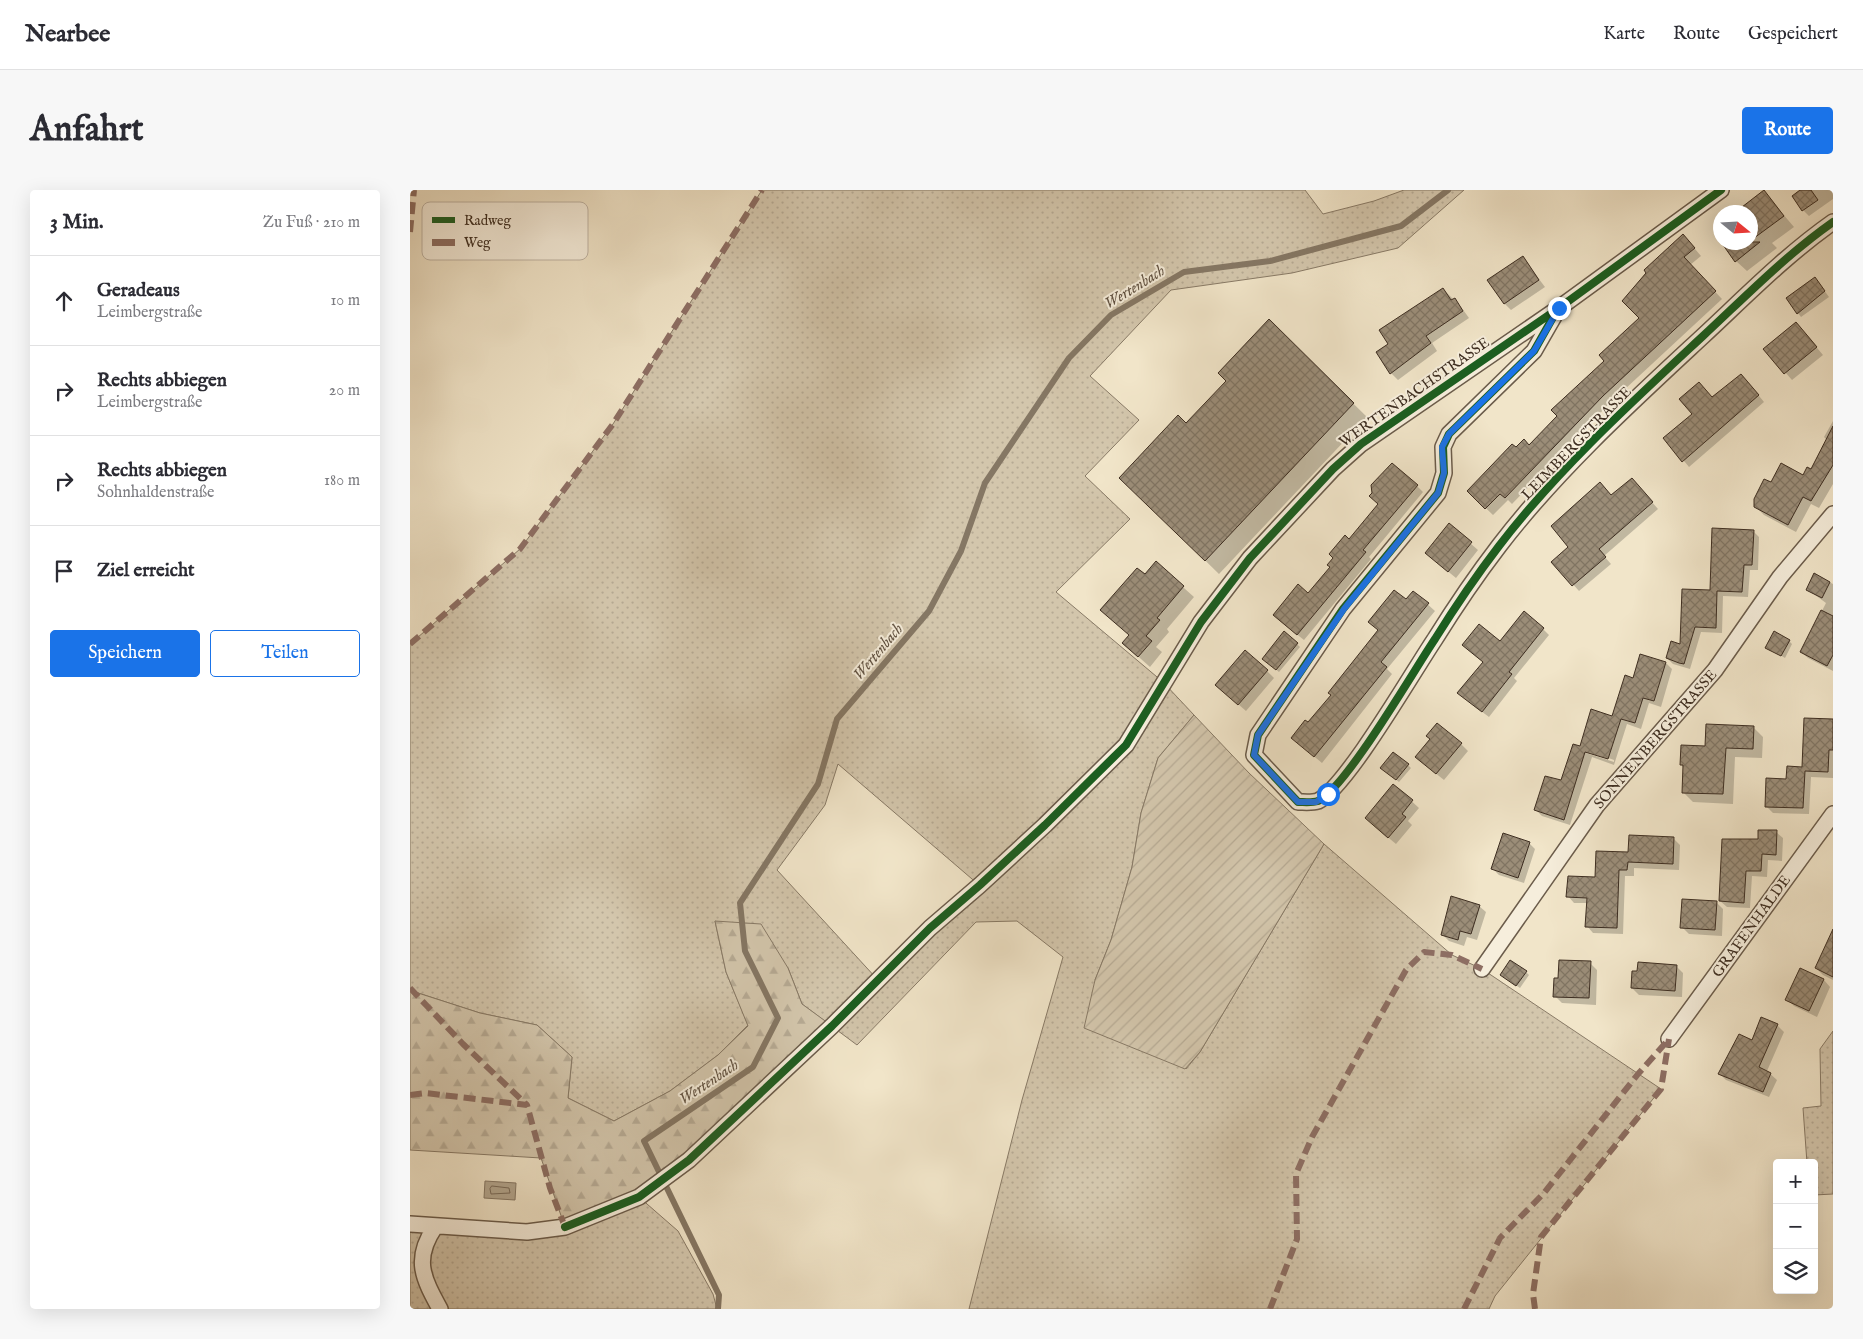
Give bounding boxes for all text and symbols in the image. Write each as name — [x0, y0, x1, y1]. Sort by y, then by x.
text: Nearbee — [25, 19, 110, 50]
text: Karte — [1603, 23, 1645, 46]
text: Route — [1673, 23, 1720, 46]
text: Gespeichert — [1748, 23, 1838, 46]
button: Route — [1742, 107, 1833, 154]
text: Anfahrt — [30, 108, 144, 153]
legend — [422, 202, 588, 260]
north arrow — [1713, 205, 1758, 250]
text: 3 Min. — [50, 209, 103, 236]
text: Radweg — [464, 212, 512, 230]
text: Zu Fuß · 210 m — [263, 213, 360, 233]
text: Weg — [464, 234, 491, 252]
water label: Wertenbach — [1101, 261, 1169, 314]
text: Geradeaus — [97, 279, 180, 303]
icon: ahead — [50, 287, 78, 315]
text: 10 m — [330, 291, 360, 311]
route end — [1548, 297, 1571, 320]
text: Leimbergstraße — [97, 303, 202, 323]
street label: WERTENBACHSTRASSE — [1335, 333, 1493, 452]
text: Rechts abbiegen — [97, 369, 227, 393]
icon: right — [50, 377, 78, 405]
text: 20 m — [329, 381, 360, 401]
street label: LEIMBERGSTRASSE — [1517, 383, 1636, 504]
text: Leimbergstraße — [97, 393, 202, 413]
text: Rechts abbiegen — [97, 459, 227, 483]
icon: right — [50, 467, 78, 495]
text: 180 m — [324, 471, 360, 491]
text: Sohnhaldenstraße — [97, 483, 214, 503]
icon: arrive — [50, 557, 78, 585]
text: Ziel erreicht — [97, 559, 195, 583]
water label: Wertenbach — [849, 620, 908, 685]
button: Speichern — [50, 630, 200, 677]
button: Teilen — [210, 630, 360, 677]
street label: SONNENBERGSTRASSE — [1590, 666, 1721, 813]
route start — [1317, 783, 1340, 806]
street label: GRAFENHALDE — [1708, 871, 1795, 981]
water label: Wertenbach — [676, 1055, 743, 1110]
map controls — [1773, 1159, 1818, 1294]
button: + — [1773, 1159, 1818, 1204]
button: − — [1773, 1204, 1818, 1249]
button: layers — [1773, 1249, 1818, 1294]

